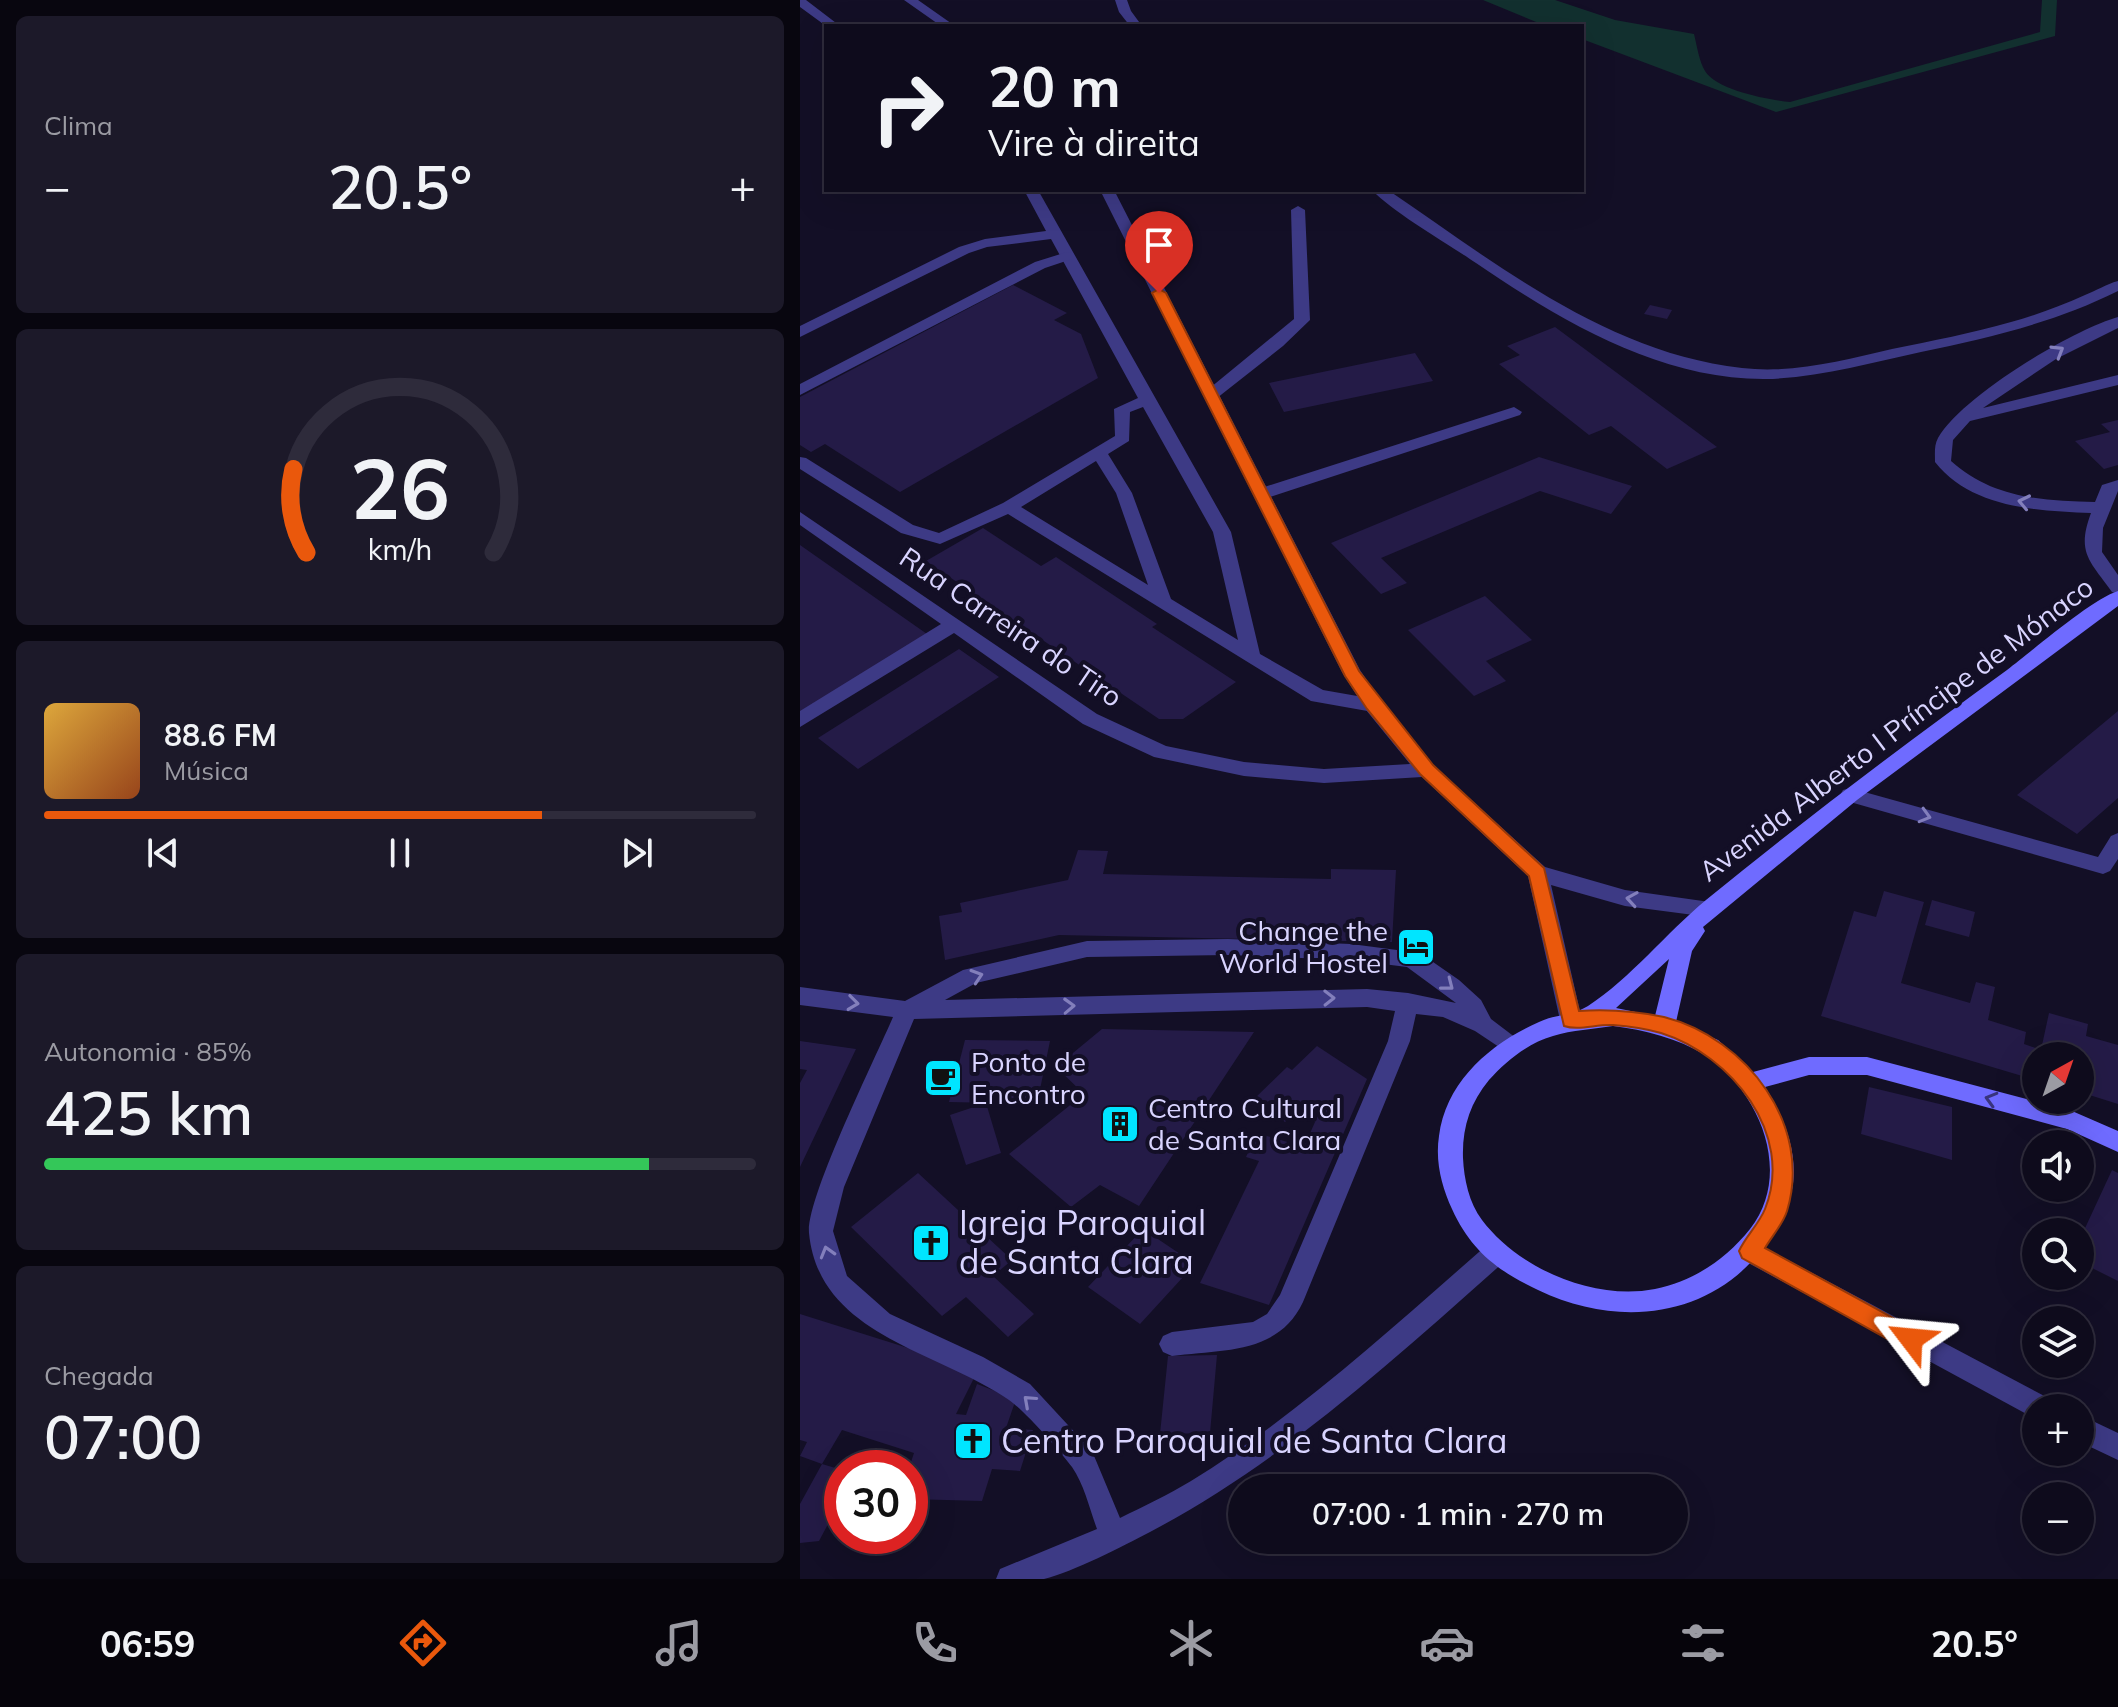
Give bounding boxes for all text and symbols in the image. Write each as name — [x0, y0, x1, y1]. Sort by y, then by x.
text: 20 m — [988, 51, 1121, 121]
icon: right — [856, 56, 960, 160]
text: Clima — [44, 109, 113, 142]
text: Vire à direita — [988, 120, 1200, 165]
text: 20.5° — [328, 149, 472, 224]
text: − — [44, 159, 70, 214]
text: + — [730, 159, 756, 214]
pin — [1125, 211, 1193, 293]
icon: arrive — [1137, 223, 1181, 267]
one-way arrow — [2049, 346, 2064, 361]
text: 26 — [350, 434, 450, 539]
one-way arrow — [2018, 494, 2031, 511]
text: km/h — [368, 531, 432, 567]
street label: Rua Carreira do Tiro — [893, 539, 1129, 714]
street label: Avenida Alberto I Príncipe de Mónaco — [1692, 569, 2100, 888]
text: 88.6 FM — [164, 716, 277, 754]
text: Música — [164, 754, 249, 787]
one-way arrow — [1917, 807, 1931, 823]
icon: previous — [141, 831, 185, 875]
icon: pause — [378, 831, 422, 875]
icon: next — [615, 831, 659, 875]
one-way arrow — [1625, 891, 1639, 908]
place label: Change the World Hostel — [1219, 913, 1388, 980]
hotel icon: Change the World Hostel — [1395, 926, 1437, 968]
one-way arrow — [969, 969, 983, 985]
one-way arrow — [1439, 975, 1454, 989]
one-way arrow — [1323, 990, 1336, 1007]
one-way arrow — [847, 994, 860, 1011]
one-way arrow — [1063, 997, 1076, 1014]
text: Autonomia · 85% — [44, 1035, 252, 1068]
north arrow — [2022, 1042, 2094, 1114]
map controls — [2022, 1042, 2094, 1554]
place label: Ponto de Encontro — [971, 1044, 1086, 1111]
cafe icon: Ponto de Encontro — [922, 1057, 964, 1099]
text: 425 km — [44, 1075, 253, 1150]
place label: Centro Cultural de Santa Clara — [1148, 1090, 1342, 1157]
one-way arrow — [1985, 1092, 1999, 1108]
building icon: Centro Cultural de Santa Clara — [1099, 1103, 1141, 1145]
button: sound — [2022, 1130, 2094, 1202]
place label: Igreja Paroquial de Santa Clara — [959, 1201, 1206, 1283]
button: search — [2022, 1218, 2094, 1290]
church icon: Igreja Paroquial de Santa Clara — [910, 1222, 952, 1264]
one-way arrow — [820, 1245, 836, 1259]
position arrow — [1869, 1297, 1953, 1381]
button: layers — [2022, 1306, 2094, 1378]
text: Chegada — [44, 1359, 154, 1392]
button: + — [2022, 1394, 2094, 1466]
one-way arrow — [1023, 1396, 1038, 1411]
text: 07:00 — [44, 1399, 202, 1474]
place label: Centro Paroquial de Santa Clara — [1001, 1419, 1507, 1462]
church icon: Centro Paroquial de Santa Clara — [952, 1420, 994, 1462]
speed limit sign: 30 — [824, 1450, 928, 1554]
button: − — [2022, 1482, 2094, 1554]
text: 07:00 · 1 min · 270 m — [1312, 1495, 1604, 1533]
icon: directions — [395, 1615, 451, 1671]
icon: music — [651, 1615, 707, 1671]
icon: phone — [907, 1615, 963, 1671]
icon: climate — [1163, 1615, 1219, 1671]
icon: car — [1419, 1615, 1475, 1671]
icon: filters — [1675, 1615, 1731, 1671]
text: 06:59 — [100, 1621, 195, 1666]
text: 20.5° — [1931, 1621, 2018, 1666]

